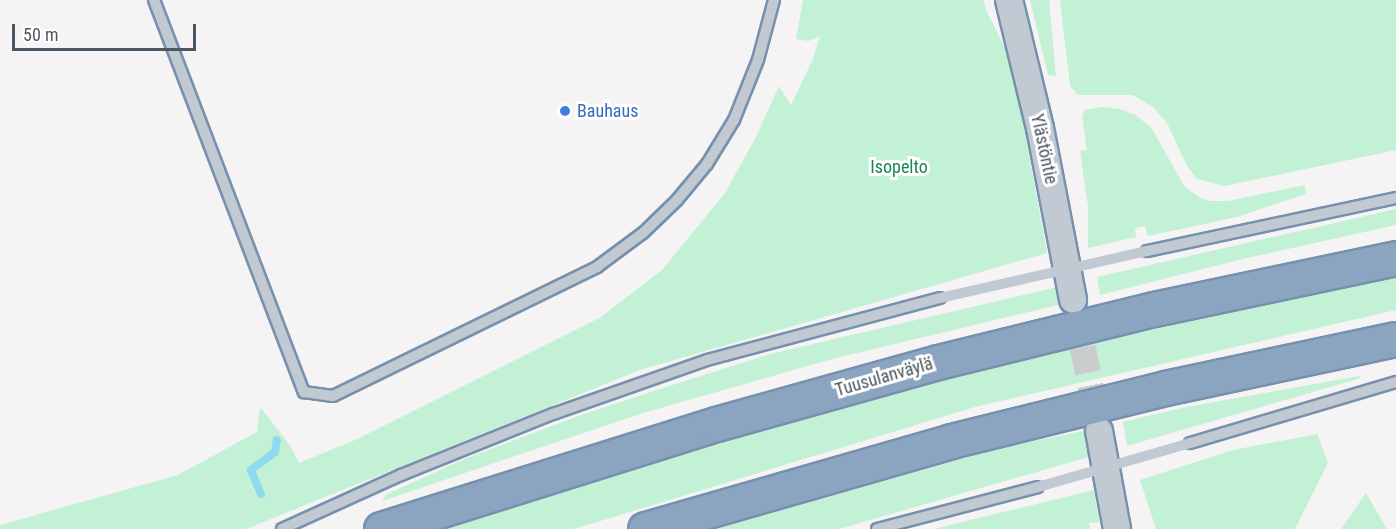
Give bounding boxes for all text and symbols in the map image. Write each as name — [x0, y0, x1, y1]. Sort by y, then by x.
scale bar — [15, 12, 200, 50]
text: 50 m — [23, 24, 58, 45]
place label: Bauhaus — [577, 100, 638, 122]
marker: Bauhaus — [558, 104, 572, 118]
street label: Ylästöntie — [1026, 112, 1062, 186]
park label: Isopelto — [870, 156, 928, 178]
street label: Tuusulanväylä — [833, 353, 935, 401]

